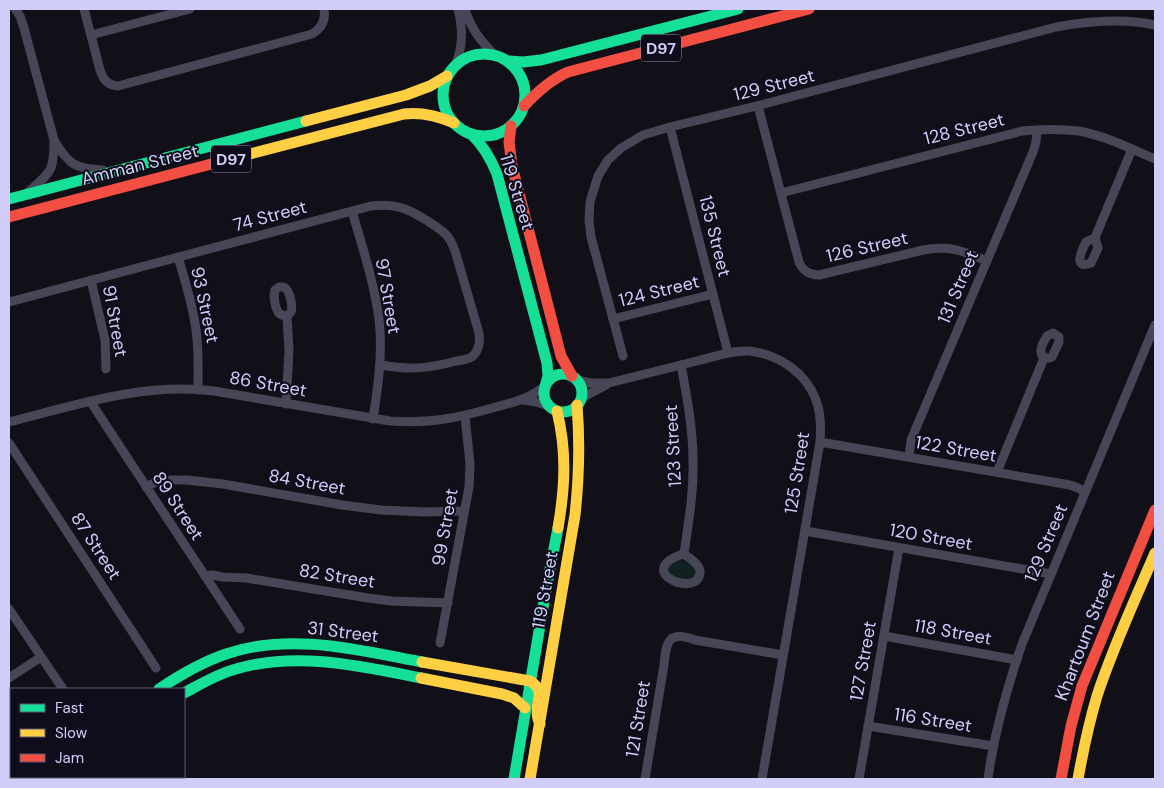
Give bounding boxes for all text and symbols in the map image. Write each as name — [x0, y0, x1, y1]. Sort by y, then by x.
road number: D97 — [641, 34, 681, 62]
street label: 129 Street — [731, 63, 817, 107]
street label: 128 Street — [921, 107, 1007, 151]
street label: Amman Street — [79, 139, 201, 191]
road number: D97 — [211, 146, 251, 172]
street label: 119 Street — [494, 151, 540, 233]
street label: 135 Street — [693, 193, 737, 279]
street label: 74 Street — [231, 195, 309, 237]
street label: 126 Street — [824, 226, 910, 268]
street label: 131 Street — [932, 247, 984, 327]
street label: 97 Street — [370, 256, 406, 336]
street label: 93 Street — [185, 265, 225, 345]
street label: 124 Street — [616, 269, 702, 313]
street label: 91 Street — [97, 283, 133, 359]
street label: 86 Street — [227, 365, 309, 403]
street label: 123 Street — [659, 404, 687, 488]
street label: 125 Street — [779, 430, 815, 516]
street label: 122 Street — [913, 430, 999, 468]
street label: 84 Street — [267, 463, 347, 501]
street label: 89 Street — [147, 467, 209, 545]
street label: 99 Street — [426, 486, 464, 568]
street label: 129 Street — [1019, 500, 1073, 586]
street label: 87 Street — [65, 508, 127, 584]
street label: 120 Street — [888, 518, 974, 556]
street label: 119 Street — [526, 549, 564, 631]
street label: 82 Street — [297, 558, 377, 594]
street label: Khartoum Street — [1049, 568, 1121, 704]
street label: 118 Street — [913, 613, 993, 651]
street label: 31 Street — [306, 616, 380, 648]
street label: 127 Street — [844, 619, 882, 703]
street label: 121 Street — [620, 679, 656, 759]
legend — [10, 688, 185, 778]
text: Fast — [55, 698, 84, 718]
street label: 116 Street — [892, 702, 974, 738]
text: Slow — [55, 723, 88, 743]
text: Jam — [55, 748, 84, 768]

